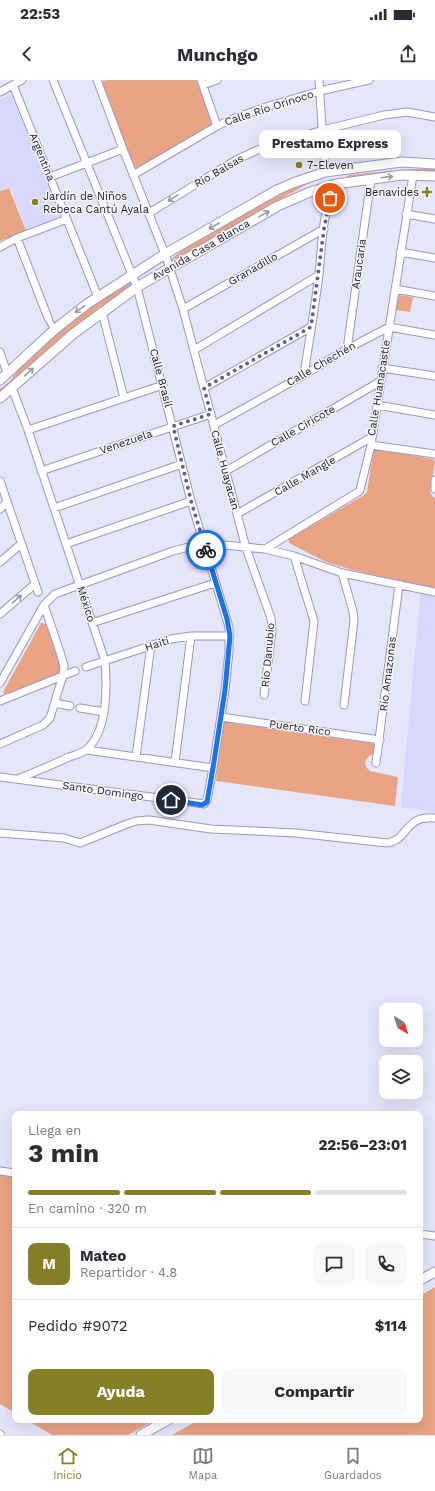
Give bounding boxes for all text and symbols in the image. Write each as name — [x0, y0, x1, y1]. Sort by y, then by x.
text: 22:53 — [20, 5, 60, 23]
icon: back — [16, 43, 38, 65]
icon: share — [397, 43, 419, 65]
text: Munchgo — [177, 44, 258, 65]
street label: Calle Río Orinoco — [223, 87, 315, 129]
callout: Prestamo Express — [259, 130, 401, 158]
street label: Argentina — [26, 131, 58, 183]
text: Prestamo Express — [272, 136, 388, 151]
street label: Río Balsas — [192, 151, 246, 190]
place label: 7-Eleven — [307, 159, 354, 172]
marker: 7-Eleven — [294, 160, 304, 170]
one-way arrow — [380, 173, 393, 180]
pin — [313, 181, 347, 215]
place label: Benavides — [365, 186, 419, 199]
icon: bag — [319, 187, 341, 209]
marker: Benavides — [422, 187, 432, 197]
place label: Jardín de Niños Rebeca Cantú Ayala — [43, 190, 149, 216]
one-way arrow — [168, 194, 179, 202]
marker: Jardín de Niños Rebeca Cantú Ayala — [30, 197, 40, 207]
one-way arrow — [258, 209, 270, 217]
street label: Avenida Casa Blanca — [150, 217, 252, 283]
one-way arrow — [208, 222, 220, 230]
street label: Araucaria — [349, 238, 369, 290]
street label: Granadillo — [226, 250, 280, 288]
one-way arrow — [75, 305, 86, 313]
street label: Calle Chechén — [284, 339, 358, 389]
street label: Calle Huanacastle — [365, 339, 393, 437]
street label: Calle Brasil — [147, 347, 175, 409]
one-way arrow — [24, 368, 34, 377]
street label: Calle Ciricote — [269, 402, 337, 450]
street label: Venezuela — [98, 427, 154, 457]
street label: Calle Huayacan — [208, 429, 242, 511]
street label: Calle Mangle — [272, 453, 338, 499]
courier — [186, 530, 226, 570]
icon: bike — [195, 539, 217, 561]
street label: México — [74, 584, 98, 624]
one-way arrow — [12, 595, 22, 604]
street label: Río Danubio — [259, 622, 277, 688]
street label: Haití — [143, 634, 171, 654]
street label: Río Amazonas — [377, 636, 399, 712]
street label: Puerto Rico — [268, 717, 332, 739]
street label: Santo Domingo — [61, 779, 145, 803]
pin — [154, 783, 188, 817]
icon: home — [160, 789, 182, 811]
north arrow — [379, 1003, 423, 1047]
map controls — [379, 1003, 423, 1099]
button: layers — [379, 1055, 423, 1099]
text: Llega en — [28, 1123, 81, 1138]
text: 22:56–23:01 — [318, 1136, 407, 1154]
text: 3 min — [28, 1138, 99, 1168]
text: En camino · 320 m — [28, 1201, 147, 1216]
button: chat — [313, 1243, 355, 1285]
button: phone — [365, 1243, 407, 1285]
text: Mateo — [80, 1247, 126, 1265]
text: M — [42, 1255, 56, 1273]
text: Repartidor · 4.8 — [80, 1265, 177, 1280]
text: Pedido #9072 — [28, 1317, 128, 1335]
text: $114 — [375, 1317, 407, 1335]
button: Ayuda — [28, 1369, 214, 1415]
button: Compartir — [222, 1369, 407, 1415]
tab: Inicio — [53, 1445, 82, 1482]
tab: Mapa — [189, 1445, 217, 1482]
tab: Guardados — [324, 1445, 382, 1482]

